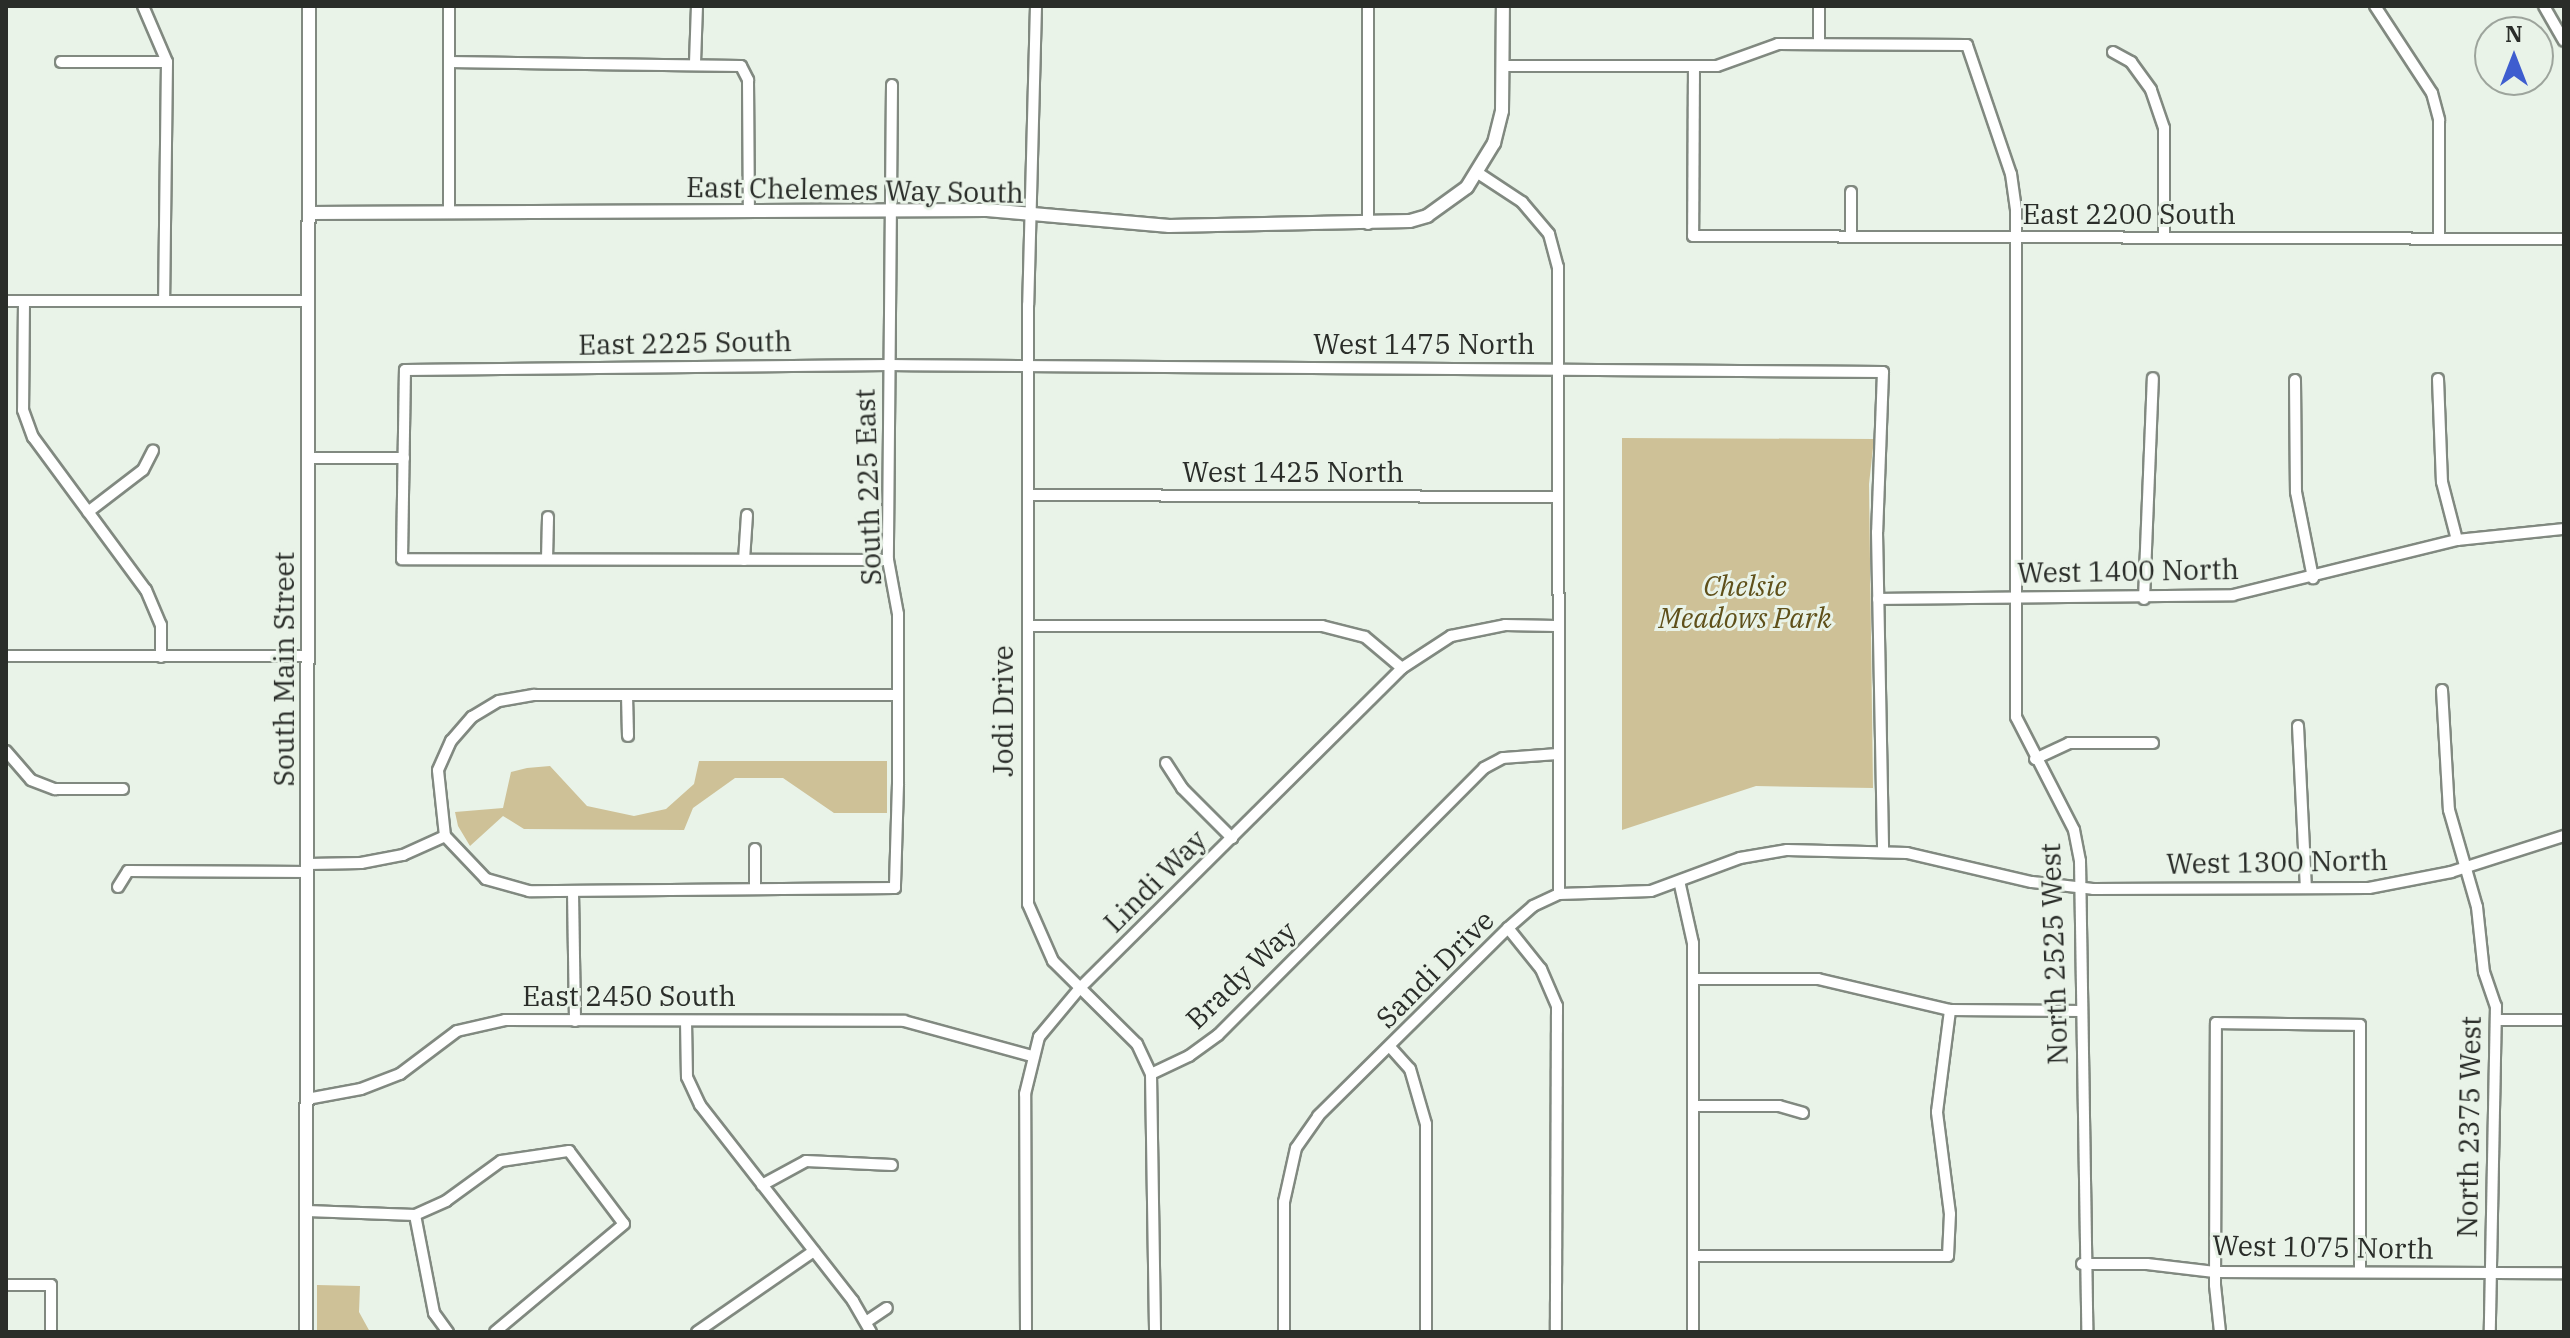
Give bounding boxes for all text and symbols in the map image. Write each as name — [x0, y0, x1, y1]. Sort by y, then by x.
north arrow — [2474, 16, 2554, 96]
text: N — [2505, 19, 2523, 48]
street label: East Chelemes Way South — [686, 170, 1024, 210]
street label: East 2200 South — [2022, 197, 2236, 231]
street label: East 2225 South — [578, 324, 792, 362]
street label: West 1475 North — [1313, 327, 1535, 361]
street label: South 225 East — [848, 388, 888, 586]
street label: West 1425 North — [1182, 455, 1404, 489]
street label: South Main Street — [267, 551, 301, 787]
street label: West 1400 North — [2017, 552, 2239, 590]
park label: Chelsie Meadows Park — [1658, 569, 1832, 635]
street label: Jodi Drive — [986, 645, 1020, 777]
street label: Lindi Way — [1097, 823, 1213, 939]
street label: North 2525 West — [2033, 843, 2075, 1065]
street label: West 1300 North — [2166, 843, 2388, 881]
street label: Sandi Drive — [1369, 903, 1501, 1035]
street label: Brady Way — [1179, 914, 1303, 1036]
street label: East 2450 South — [522, 979, 736, 1013]
street label: North 2375 West — [2450, 1016, 2488, 1238]
street label: West 1075 North — [2212, 1228, 2434, 1266]

